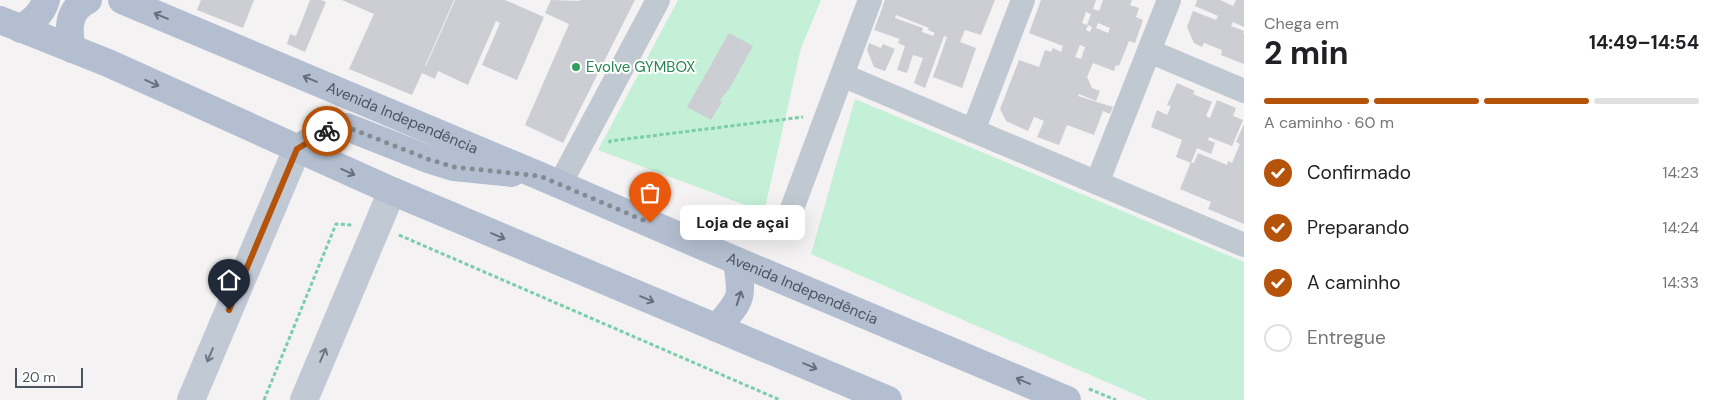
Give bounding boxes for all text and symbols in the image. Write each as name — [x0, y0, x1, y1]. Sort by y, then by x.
one-way arrow — [154, 11, 169, 20]
text: Chega em — [1264, 13, 1339, 34]
text: 14:49–14:54 — [1589, 30, 1699, 55]
text: 2 min — [1264, 32, 1349, 74]
place label: Evolve GYMBOX — [586, 57, 695, 77]
marker: Evolve GYMBOX — [570, 61, 582, 73]
one-way arrow — [303, 73, 318, 82]
street label: Avenida Independência — [323, 77, 481, 159]
one-way arrow — [144, 79, 159, 89]
courier — [302, 106, 352, 156]
text: A caminho · 60 m — [1264, 112, 1394, 133]
icon: bike — [313, 117, 341, 145]
icon: check — [1264, 159, 1292, 187]
text: Confirmado — [1307, 160, 1411, 185]
text: 14:23 — [1662, 162, 1699, 183]
one-way arrow — [340, 167, 355, 177]
pin — [629, 172, 671, 223]
icon: bag — [636, 179, 664, 207]
callout: Loja de açai — [680, 206, 805, 240]
text: Loja de açai — [696, 212, 789, 233]
icon: check — [1264, 214, 1292, 242]
text: Preparando — [1307, 215, 1409, 240]
text: 14:24 — [1662, 217, 1699, 238]
one-way arrow — [490, 231, 505, 241]
street label: Avenida Independência — [723, 248, 881, 329]
pin — [208, 259, 250, 310]
icon: home — [215, 266, 243, 294]
icon: check — [1264, 269, 1292, 297]
text: A caminho — [1307, 270, 1400, 295]
text: 14:33 — [1662, 272, 1699, 293]
one-way arrow — [734, 290, 744, 306]
one-way arrow — [640, 295, 655, 304]
text: Entregue — [1307, 325, 1386, 350]
one-way arrow — [205, 347, 214, 363]
one-way arrow — [319, 348, 329, 363]
one-way arrow — [802, 362, 817, 372]
scale bar — [15, 365, 82, 388]
text: 20 m — [22, 368, 56, 386]
one-way arrow — [1015, 376, 1031, 385]

